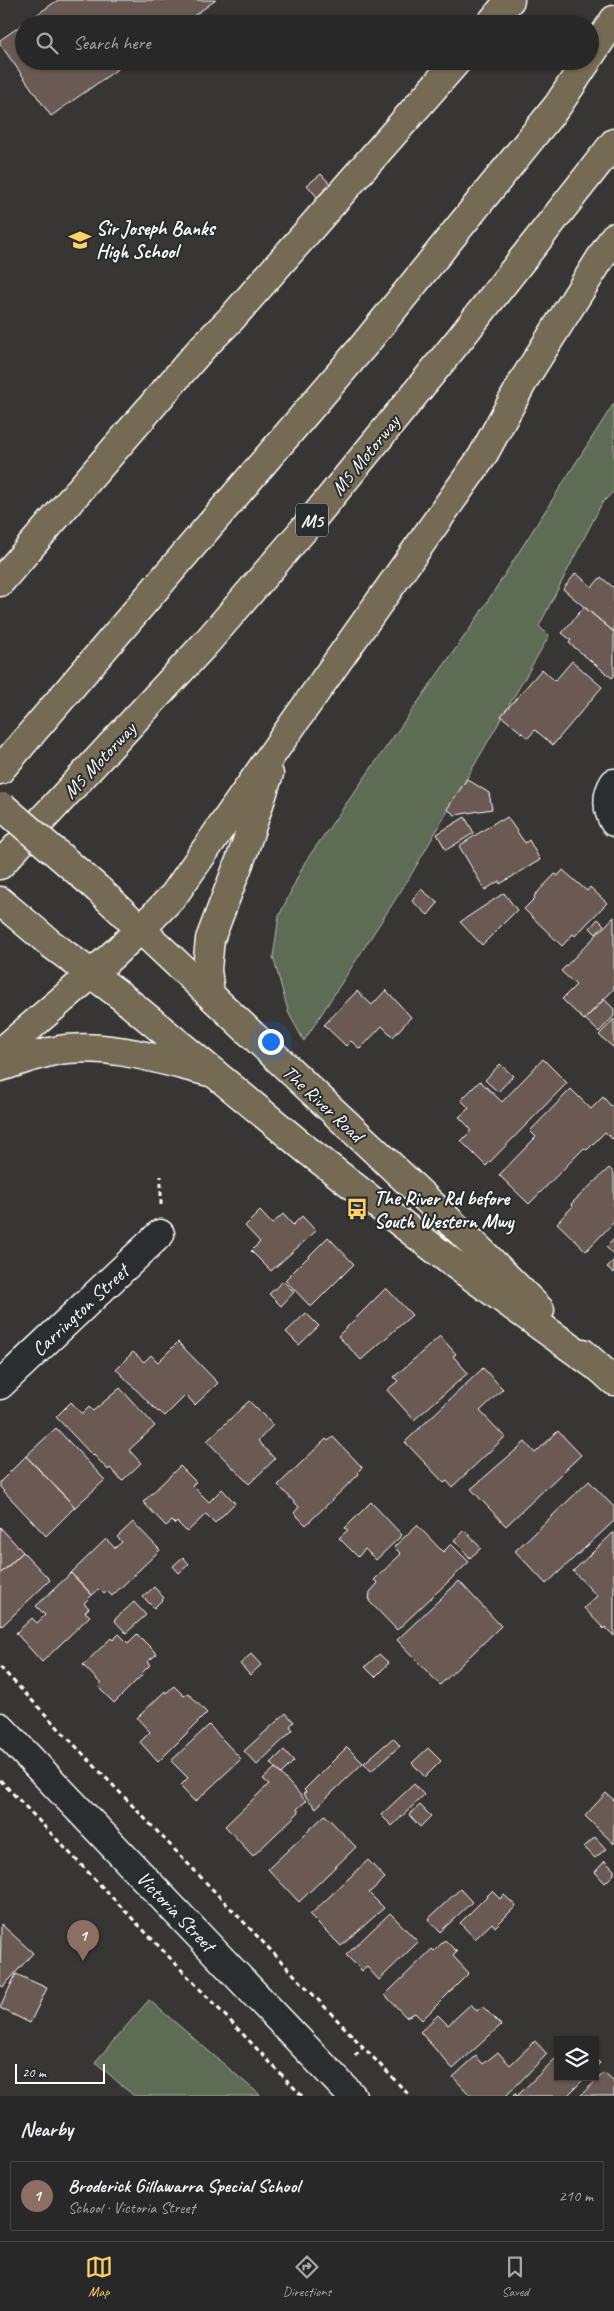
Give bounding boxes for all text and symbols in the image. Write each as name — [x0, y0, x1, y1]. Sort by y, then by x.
search box — [15, 15, 599, 70]
icon: search — [33, 29, 61, 57]
text: Search here — [73, 31, 150, 55]
place label: Sir Joseph Banks High School — [96, 216, 216, 264]
school or university icon: Sir Joseph Banks High School — [67, 227, 93, 253]
street label: M5 Motorway — [325, 408, 407, 500]
road number: M5 — [296, 504, 328, 536]
street label: M5 Motorway — [58, 715, 143, 804]
your location — [258, 1029, 284, 1055]
street label: The River Road — [277, 1060, 371, 1149]
place label: The River Rd before South Western Mwy — [374, 1186, 516, 1235]
bus stop icon: The River Rd before South Western Mwy — [344, 1196, 370, 1222]
street label: Carrington Street — [27, 1257, 136, 1362]
street label: Victoria Street — [131, 1866, 223, 1959]
pin: 1 — [67, 1920, 99, 1961]
map controls — [554, 2036, 599, 2081]
button: layers — [554, 2036, 599, 2081]
scale bar — [15, 2061, 105, 2084]
text: 20 m — [22, 2064, 46, 2081]
text: Nearby — [20, 2116, 73, 2142]
text: Broderick Gillawarra Special School — [68, 2174, 300, 2198]
text: 1 — [33, 2186, 41, 2206]
text: 210 m — [559, 2186, 593, 2206]
text: School · Victoria Street — [68, 2198, 195, 2218]
tab: Map — [85, 2253, 113, 2300]
tab: Directions — [283, 2253, 331, 2300]
tab: Saved — [501, 2253, 529, 2300]

